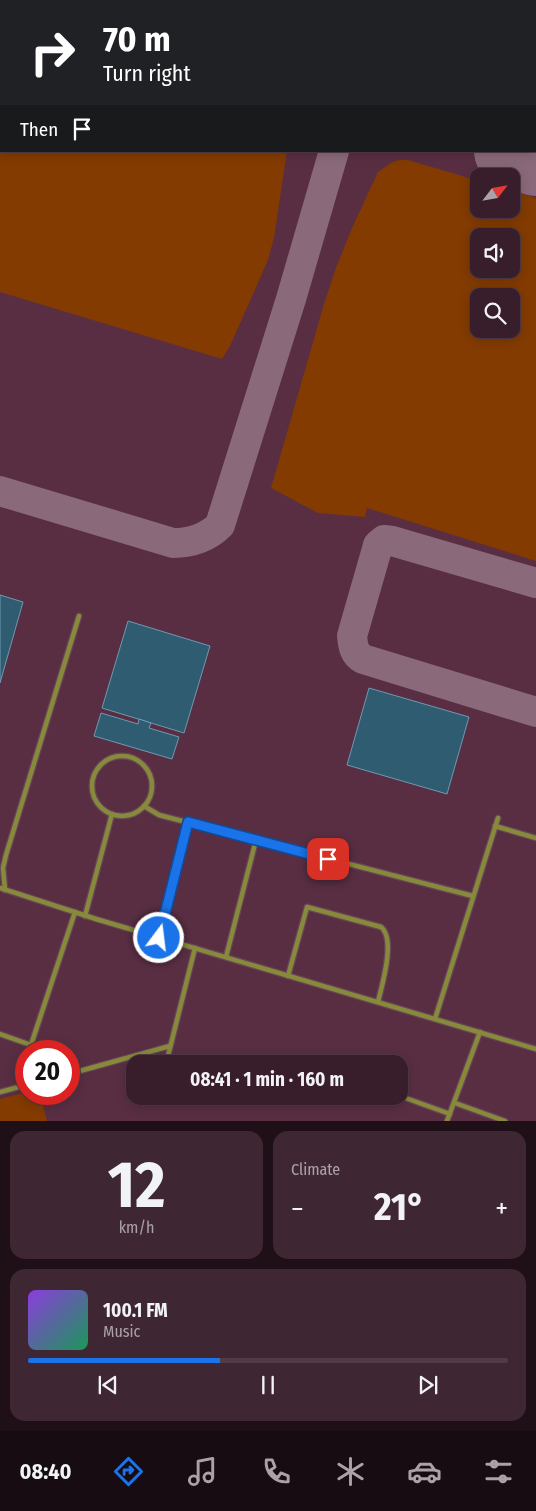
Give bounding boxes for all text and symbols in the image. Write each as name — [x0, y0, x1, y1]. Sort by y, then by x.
text: 70 m — [103, 18, 171, 60]
icon: right — [20, 20, 85, 85]
text: Turn right — [103, 60, 191, 87]
icon: arrive — [68, 115, 96, 143]
text: Then — [20, 118, 58, 141]
north arrow — [470, 168, 520, 218]
map controls — [470, 168, 520, 338]
button: sound — [470, 228, 520, 278]
button: search — [470, 288, 520, 338]
pin — [307, 838, 349, 880]
icon: arrive — [314, 845, 342, 873]
position arrow — [132, 911, 184, 963]
speed limit sign: 20 — [15, 1040, 80, 1105]
text: 08:41 · 1 min · 160 m — [190, 1068, 344, 1091]
text: 12 — [108, 1146, 165, 1224]
text: Climate — [291, 1160, 340, 1179]
text: 21° — [374, 1184, 425, 1230]
text: − — [291, 1192, 304, 1225]
text: + — [495, 1192, 508, 1225]
text: km/h — [119, 1218, 154, 1237]
text: 100.1 FM — [103, 1299, 168, 1322]
text: Music — [103, 1322, 140, 1341]
icon: previous — [94, 1371, 122, 1399]
icon: pause — [254, 1371, 282, 1399]
icon: next — [414, 1371, 442, 1399]
icon: directions — [111, 1454, 146, 1489]
icon: music — [185, 1454, 220, 1489]
icon: phone — [259, 1454, 294, 1489]
icon: climate — [333, 1454, 368, 1489]
icon: car — [407, 1454, 442, 1489]
icon: filters — [481, 1454, 516, 1489]
text: 08:40 — [20, 1458, 71, 1485]

